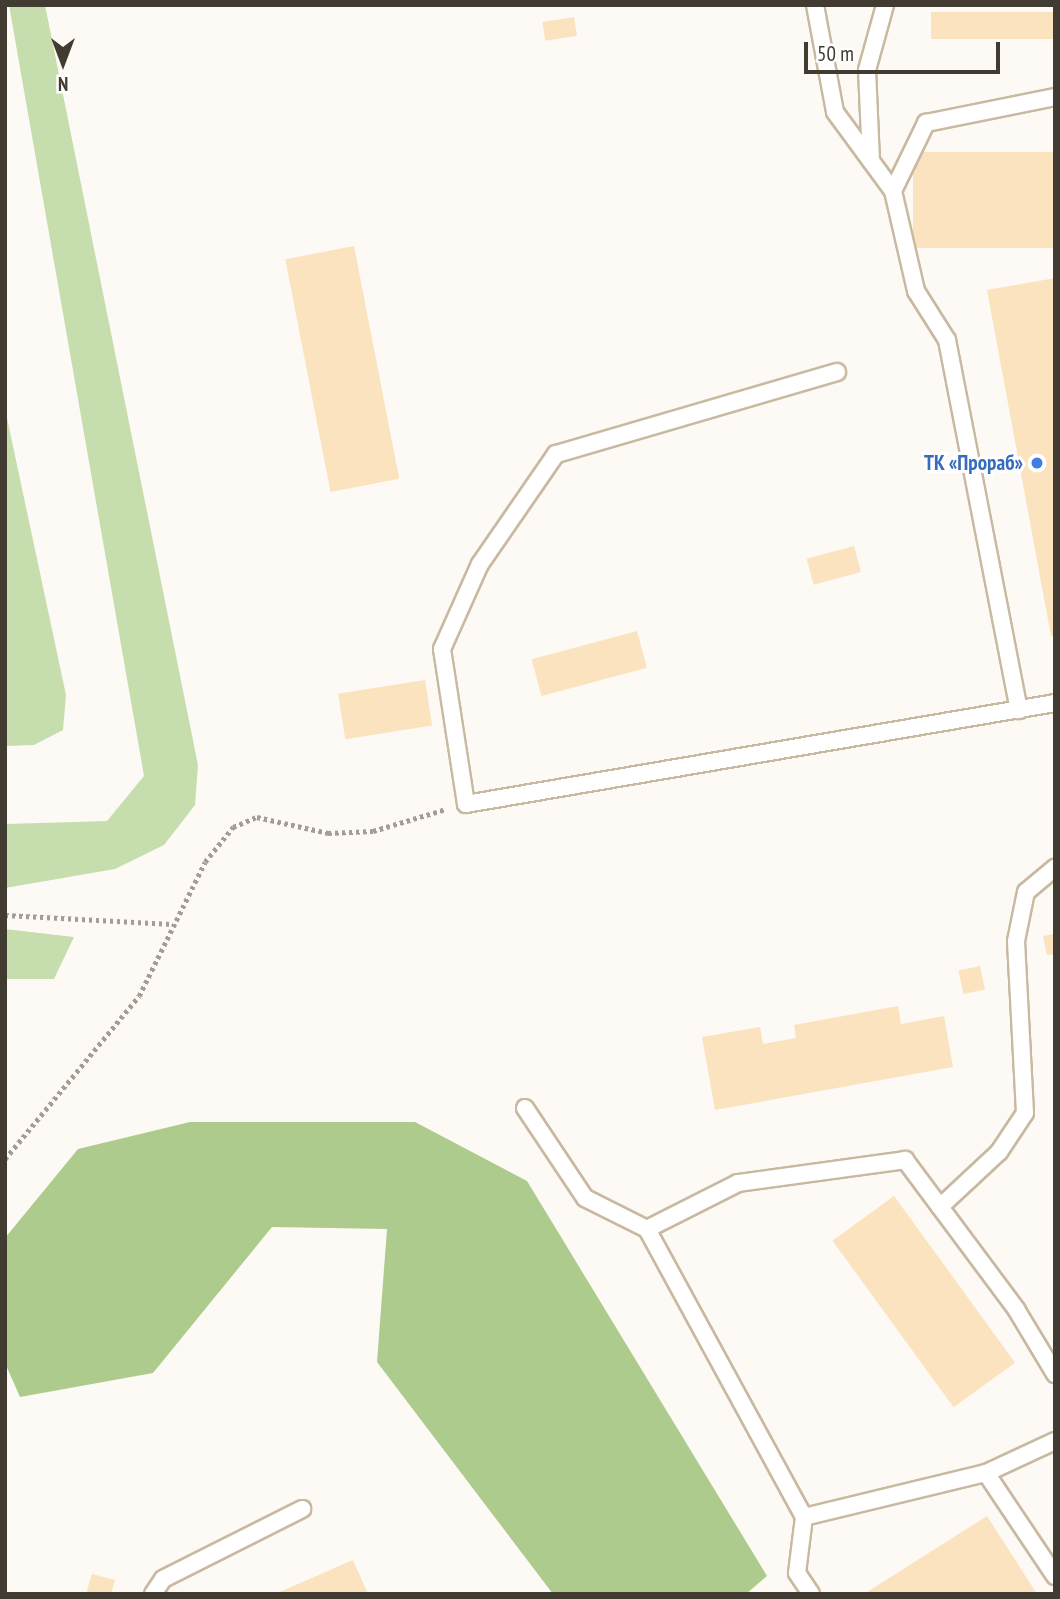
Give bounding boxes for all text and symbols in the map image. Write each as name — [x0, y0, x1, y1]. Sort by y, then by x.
north arrow — [28, 28, 98, 98]
scale bar — [808, 28, 1004, 72]
text: 50 m — [817, 40, 854, 67]
text: N — [58, 72, 68, 96]
place label: ТК «Прораб» — [924, 450, 1023, 476]
marker: ТК «Прораб» — [1029, 455, 1045, 471]

